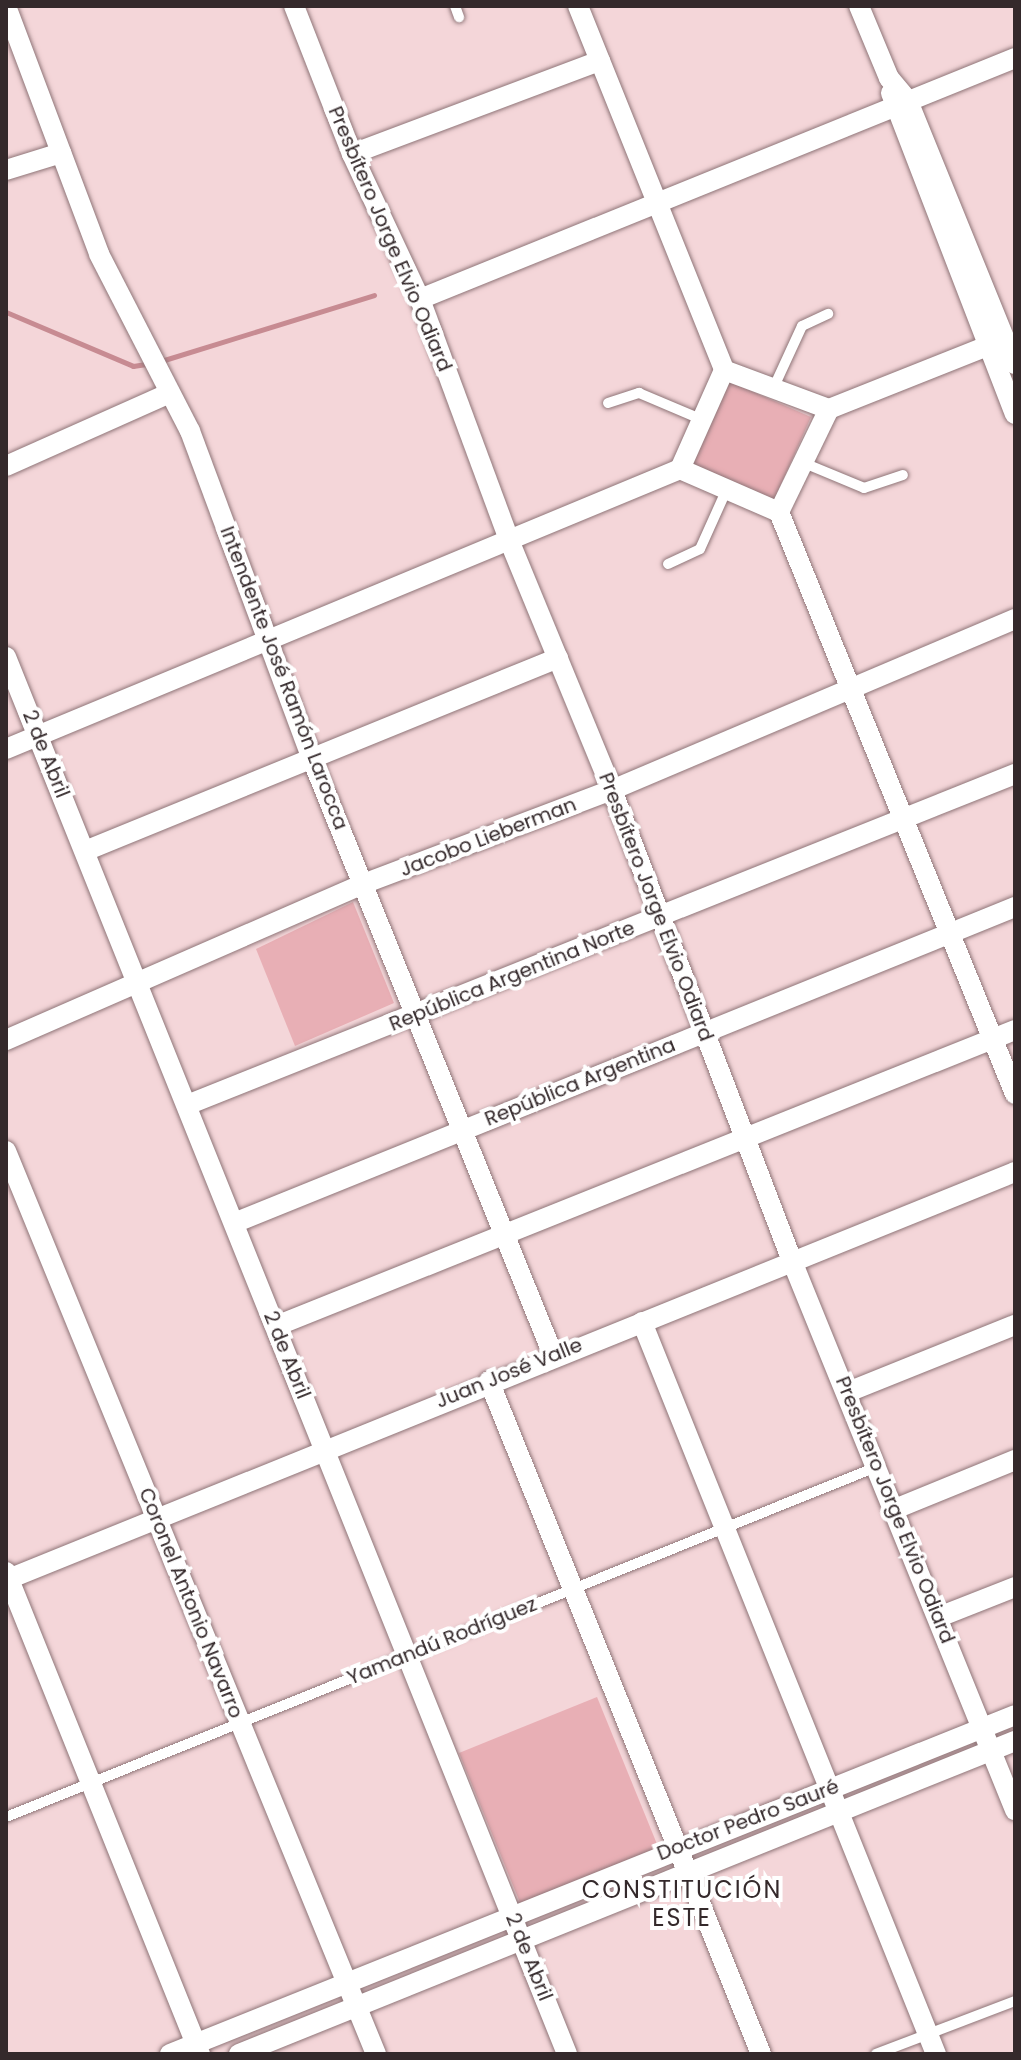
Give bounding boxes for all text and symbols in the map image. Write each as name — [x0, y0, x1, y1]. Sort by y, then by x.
street label: Presbítero Jorge Elvio Odiard — [323, 103, 457, 375]
street label: Intendente José Ramón Larocca — [215, 523, 353, 833]
street label: 2 de Abril — [18, 707, 74, 801]
street label: Presbítero Jorge Elvio Odiard — [594, 769, 718, 1045]
street label: Jacobo Lieberman — [396, 792, 580, 882]
street label: República Argentina Norte — [386, 916, 638, 1036]
street label: República Argentina — [481, 1033, 679, 1131]
street label: 2 de Abril — [259, 1308, 315, 1402]
street label: Juan José Valle — [432, 1333, 586, 1413]
street label: Presbítero Jorge Elvio Odiard — [830, 1373, 960, 1647]
street label: Coronel Antonio Navarro — [134, 1484, 248, 1722]
street label: Yamandú Rodríguez — [344, 1592, 540, 1690]
street label: Doctor Pedro Sauré — [654, 1774, 842, 1866]
district label: CONSTITUCIÓN ESTE — [582, 1876, 782, 1932]
street label: 2 de Abril — [501, 1910, 557, 2004]

